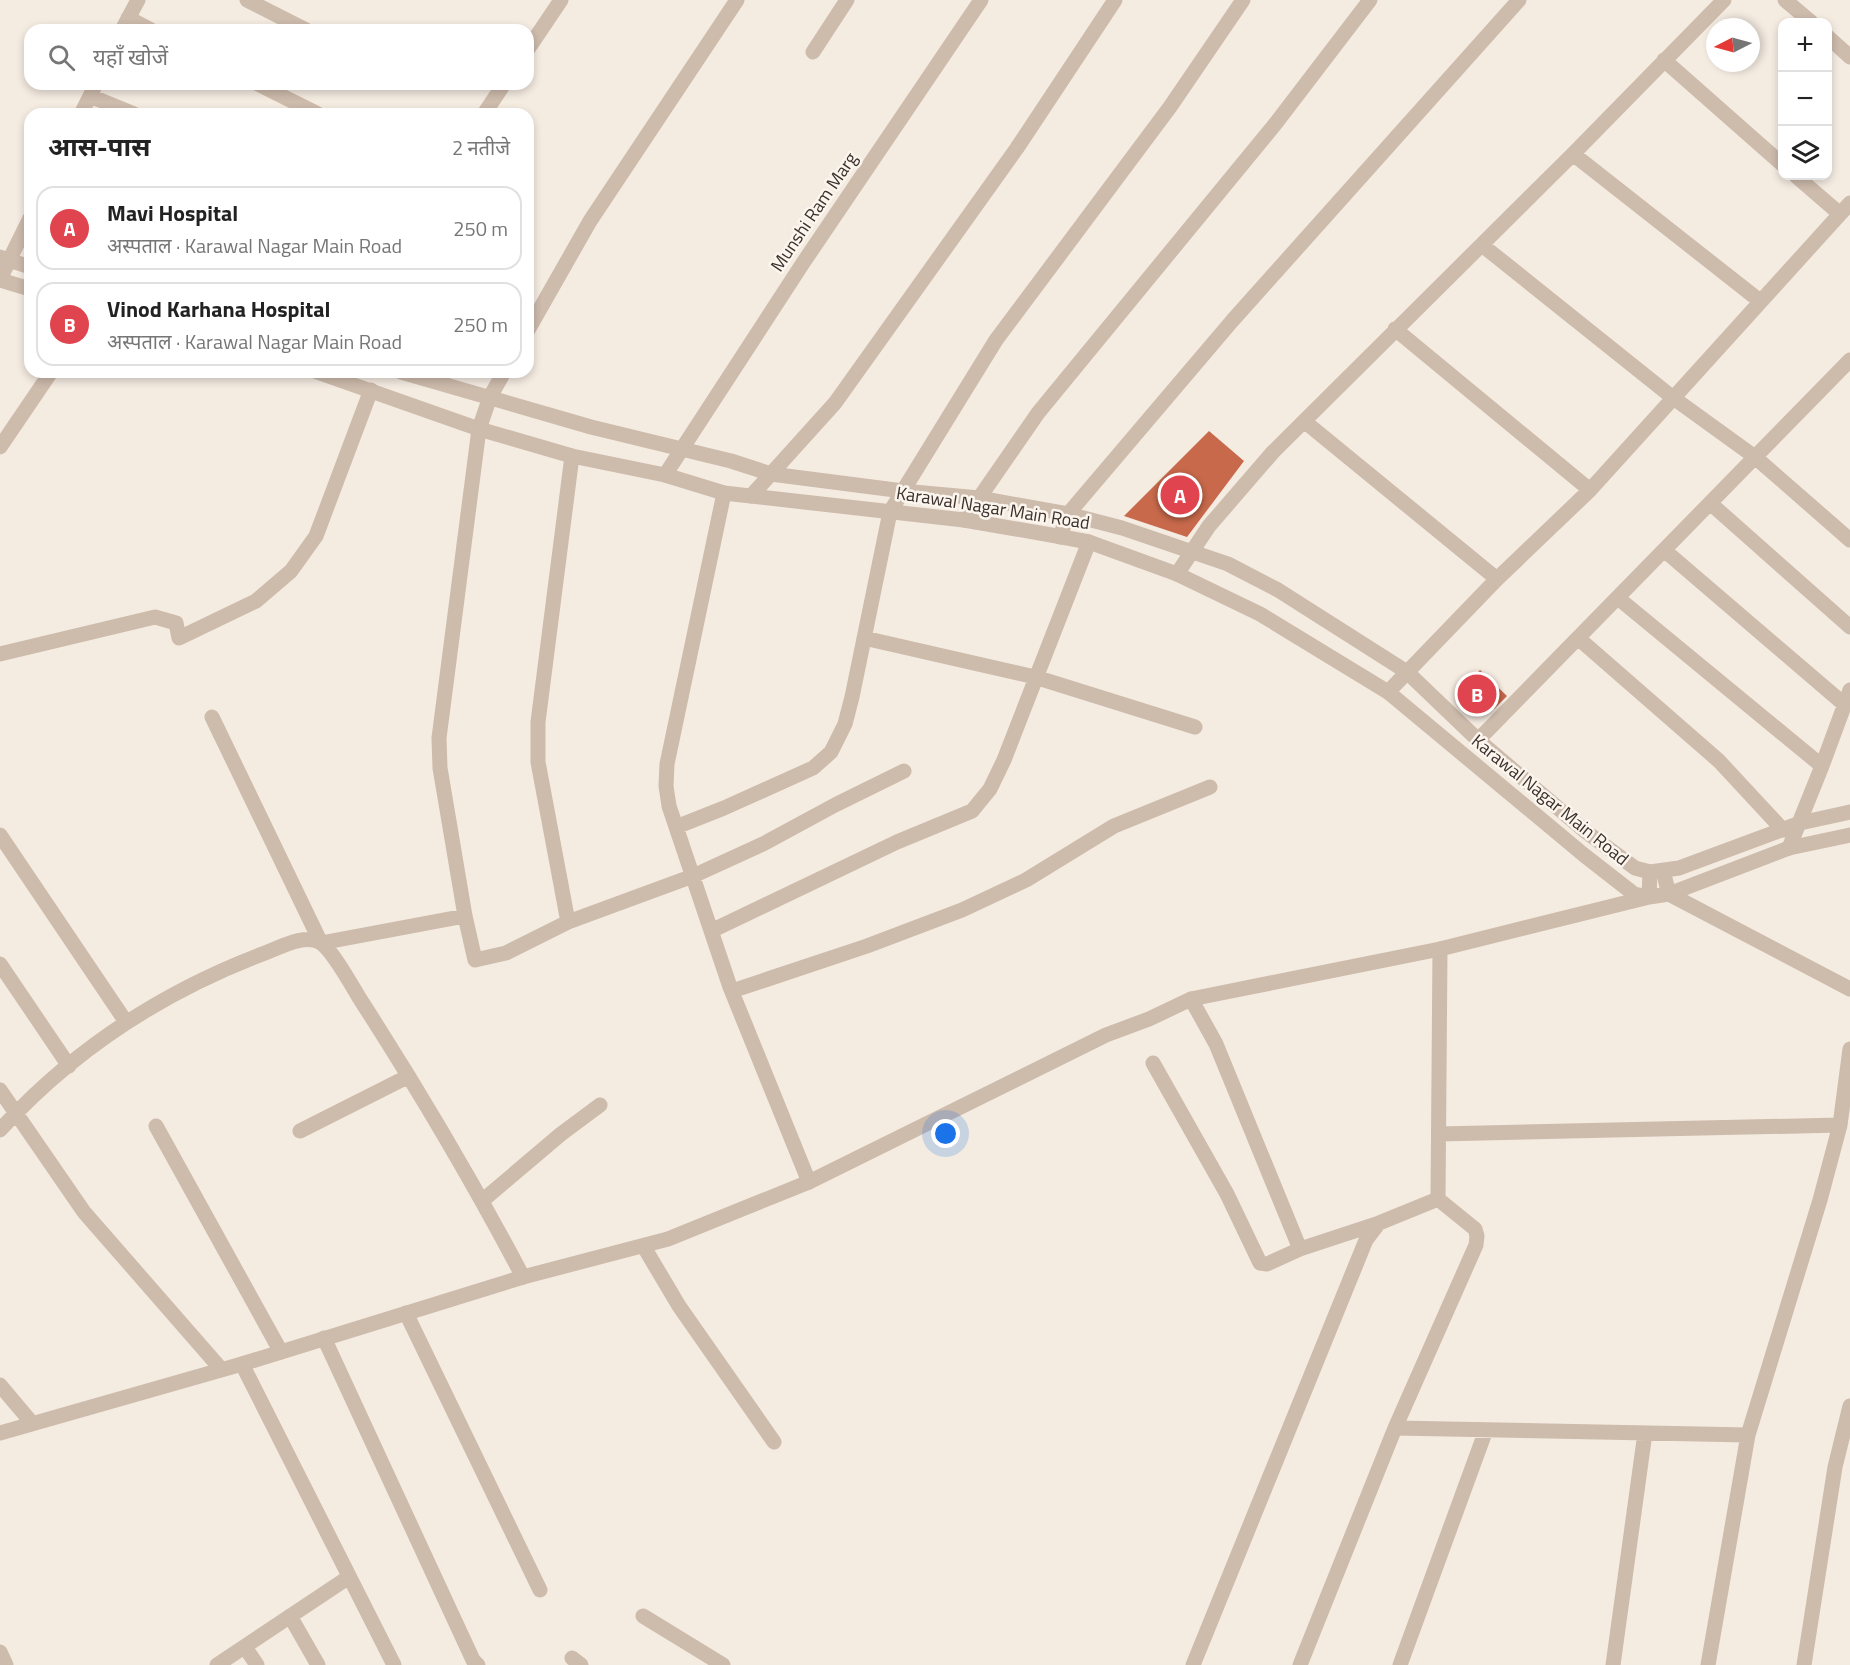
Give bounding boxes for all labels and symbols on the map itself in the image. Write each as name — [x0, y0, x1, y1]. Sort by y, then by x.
north arrow — [1706, 18, 1760, 72]
street label: Munshi Ram Marg — [764, 147, 864, 277]
pin: A — [1160, 472, 1200, 518]
street label: Karawal Nagar Main Road — [894, 479, 1092, 536]
pin: B — [1458, 672, 1496, 716]
street label: Karawal Nagar Main Road — [1466, 728, 1635, 872]
your location — [931, 1119, 960, 1148]

